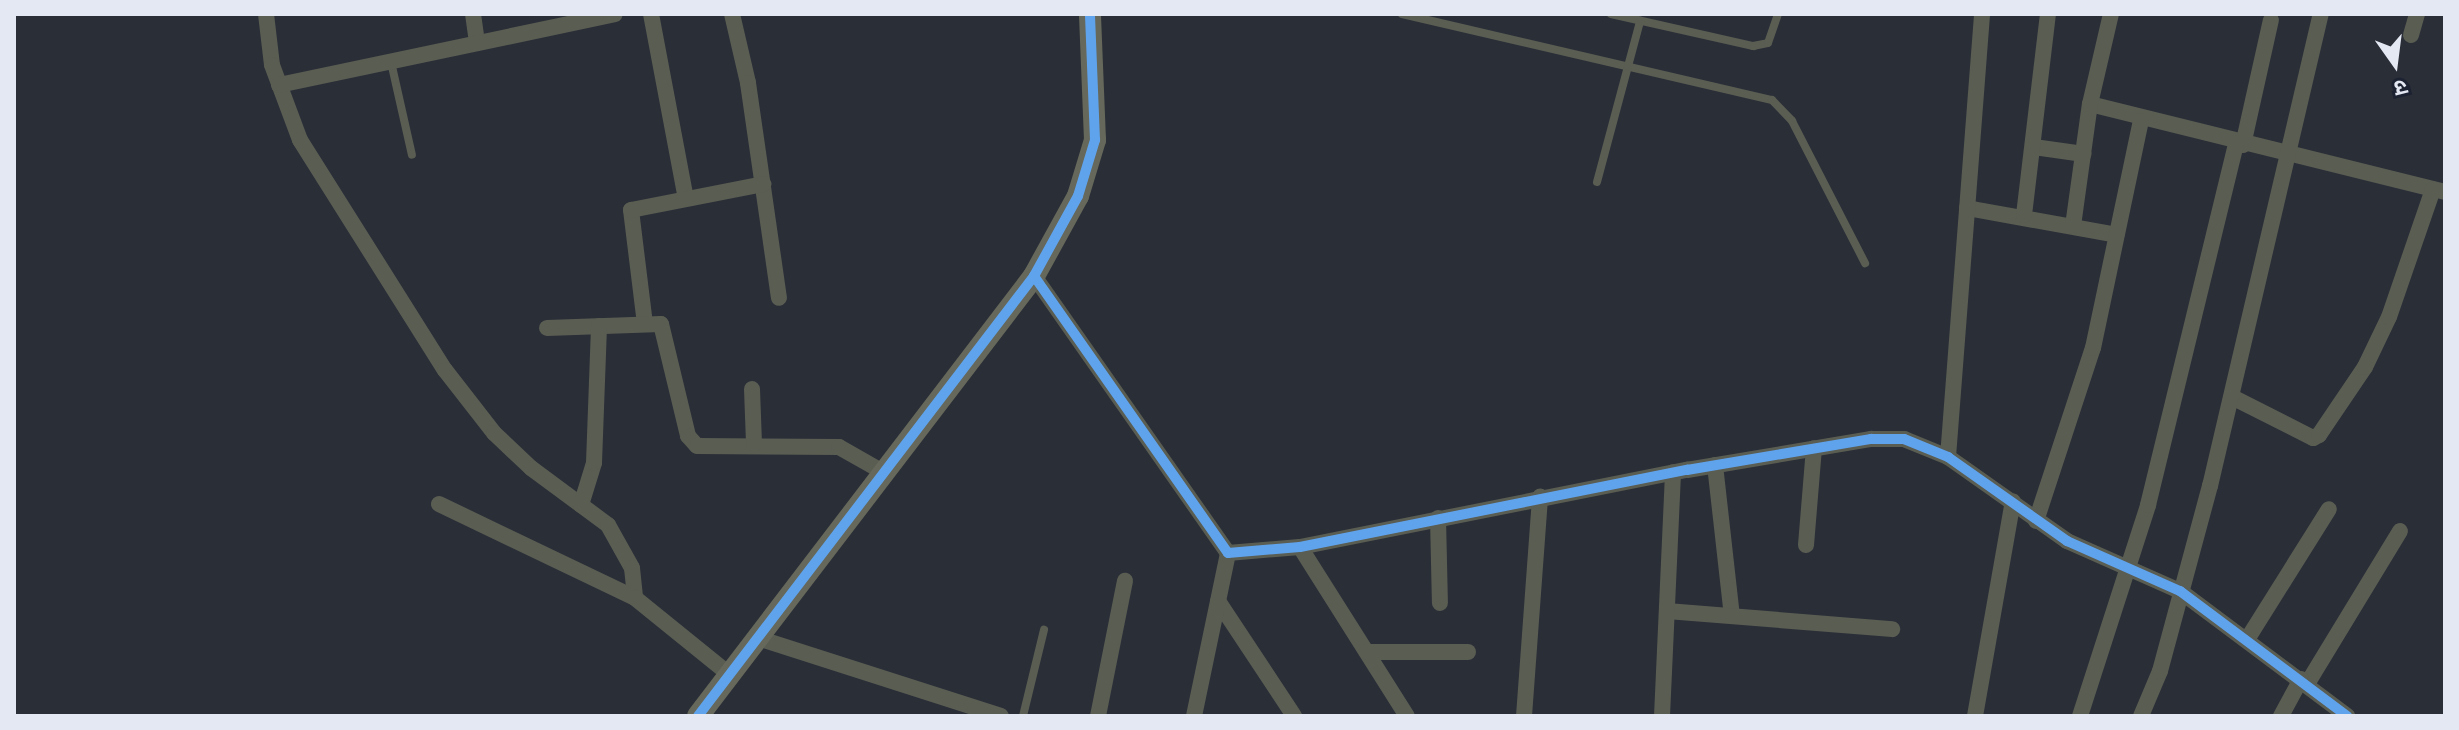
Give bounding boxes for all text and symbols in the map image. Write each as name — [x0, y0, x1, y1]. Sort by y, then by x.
north arrow — [2355, 24, 2435, 104]
text: उ — [2392, 74, 2410, 101]

